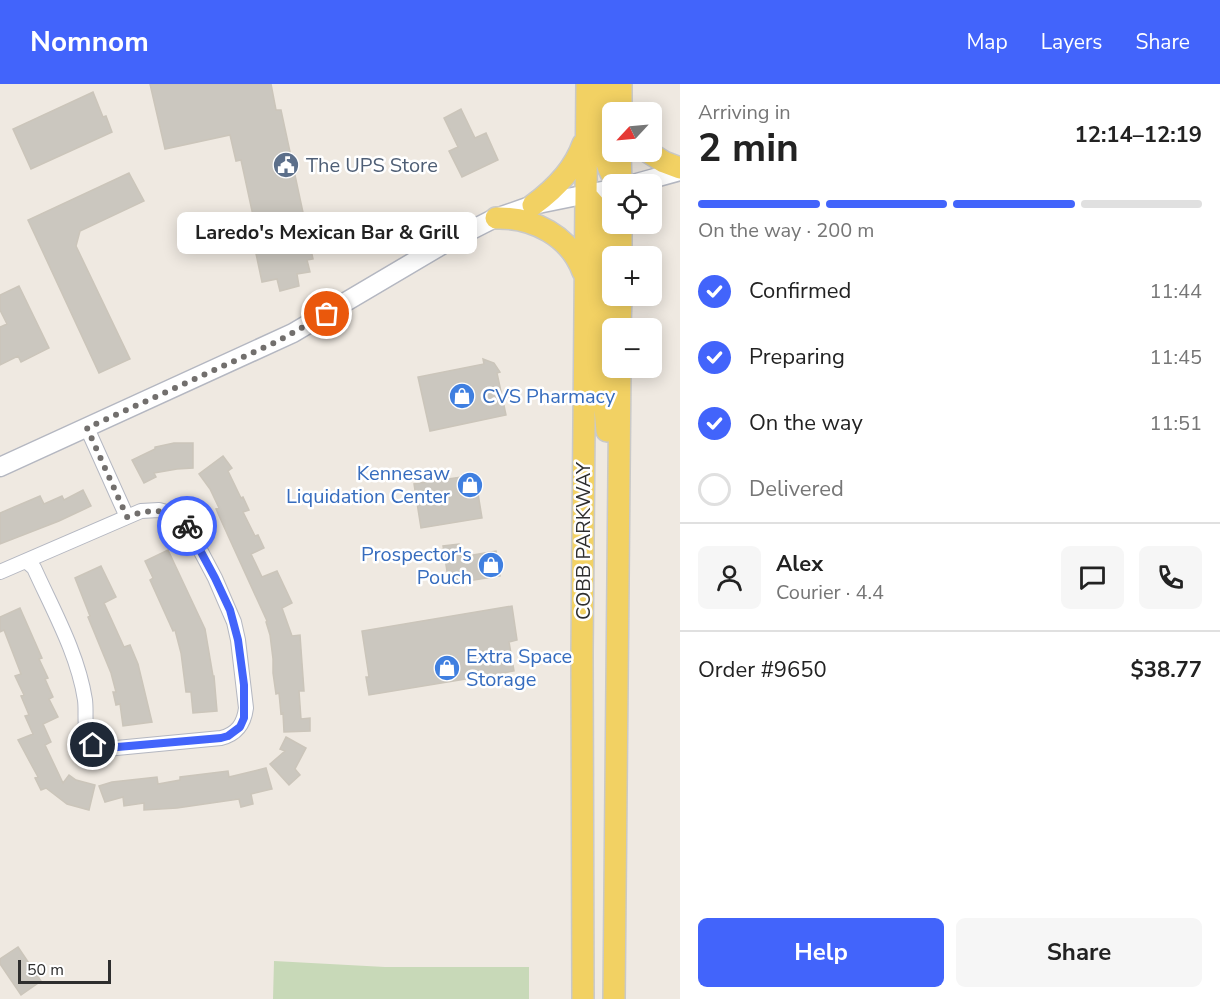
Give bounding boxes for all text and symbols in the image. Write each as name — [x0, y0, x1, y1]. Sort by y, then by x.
text: Nomnom — [30, 23, 149, 61]
text: Map — [966, 28, 1008, 56]
text: Layers — [1041, 28, 1102, 56]
text: Share — [1135, 28, 1190, 56]
text: Arriving in — [698, 99, 791, 126]
north arrow — [602, 102, 662, 162]
map controls — [602, 102, 662, 378]
text: 12:14–12:19 — [1074, 120, 1202, 150]
text: 2 min — [698, 122, 799, 175]
public building icon: The UPS Store — [271, 150, 301, 180]
place label: The UPS Store — [306, 152, 438, 179]
button: locate — [602, 174, 662, 234]
callout: Laredo's Mexican Bar & Grill — [177, 212, 477, 254]
text: On the way · 200 m — [698, 217, 874, 244]
text: Laredo's Mexican Bar & Grill — [195, 219, 459, 246]
button: + — [602, 246, 662, 306]
icon: check — [698, 275, 731, 308]
text: Confirmed — [749, 276, 851, 306]
text: 11:44 — [1149, 278, 1202, 305]
pin — [301, 288, 352, 339]
icon: bag — [310, 297, 343, 330]
button: − — [602, 318, 662, 378]
icon: check — [698, 341, 731, 374]
text: Preparing — [749, 342, 845, 372]
text: 11:45 — [1149, 344, 1202, 371]
shop icon: CVS Pharmacy — [447, 381, 477, 411]
place label: CVS Pharmacy — [482, 383, 616, 410]
icon: check — [698, 407, 731, 440]
text: On the way — [749, 408, 863, 438]
text: 11:51 — [1149, 410, 1202, 437]
place label: Kennesaw Liquidation Center — [286, 460, 450, 510]
street label: COBB PARKWAY — [570, 461, 597, 620]
shop icon: Kennesaw Liquidation Center — [455, 470, 485, 500]
text: Delivered — [749, 474, 844, 504]
courier — [157, 496, 217, 556]
icon: bike — [171, 510, 204, 543]
place label: Prospector's Pouch — [361, 541, 472, 591]
button: person — [698, 546, 761, 609]
button: chat — [1061, 546, 1124, 609]
button: phone — [1139, 546, 1202, 609]
text: Alex — [776, 549, 823, 579]
shop icon: Prospector's Pouch — [476, 550, 506, 580]
text: Courier · 4.4 — [776, 579, 884, 606]
place label: Extra Space Storage — [466, 643, 572, 693]
shop icon: Extra Space Storage — [432, 653, 462, 683]
text: Order #9650 — [698, 655, 827, 685]
text: $38.77 — [1131, 655, 1202, 685]
pin — [67, 719, 118, 770]
icon: home — [76, 728, 109, 761]
button: Help — [698, 918, 944, 987]
button: Share — [956, 918, 1202, 987]
scale bar — [18, 957, 111, 984]
text: 50 m — [27, 959, 64, 981]

